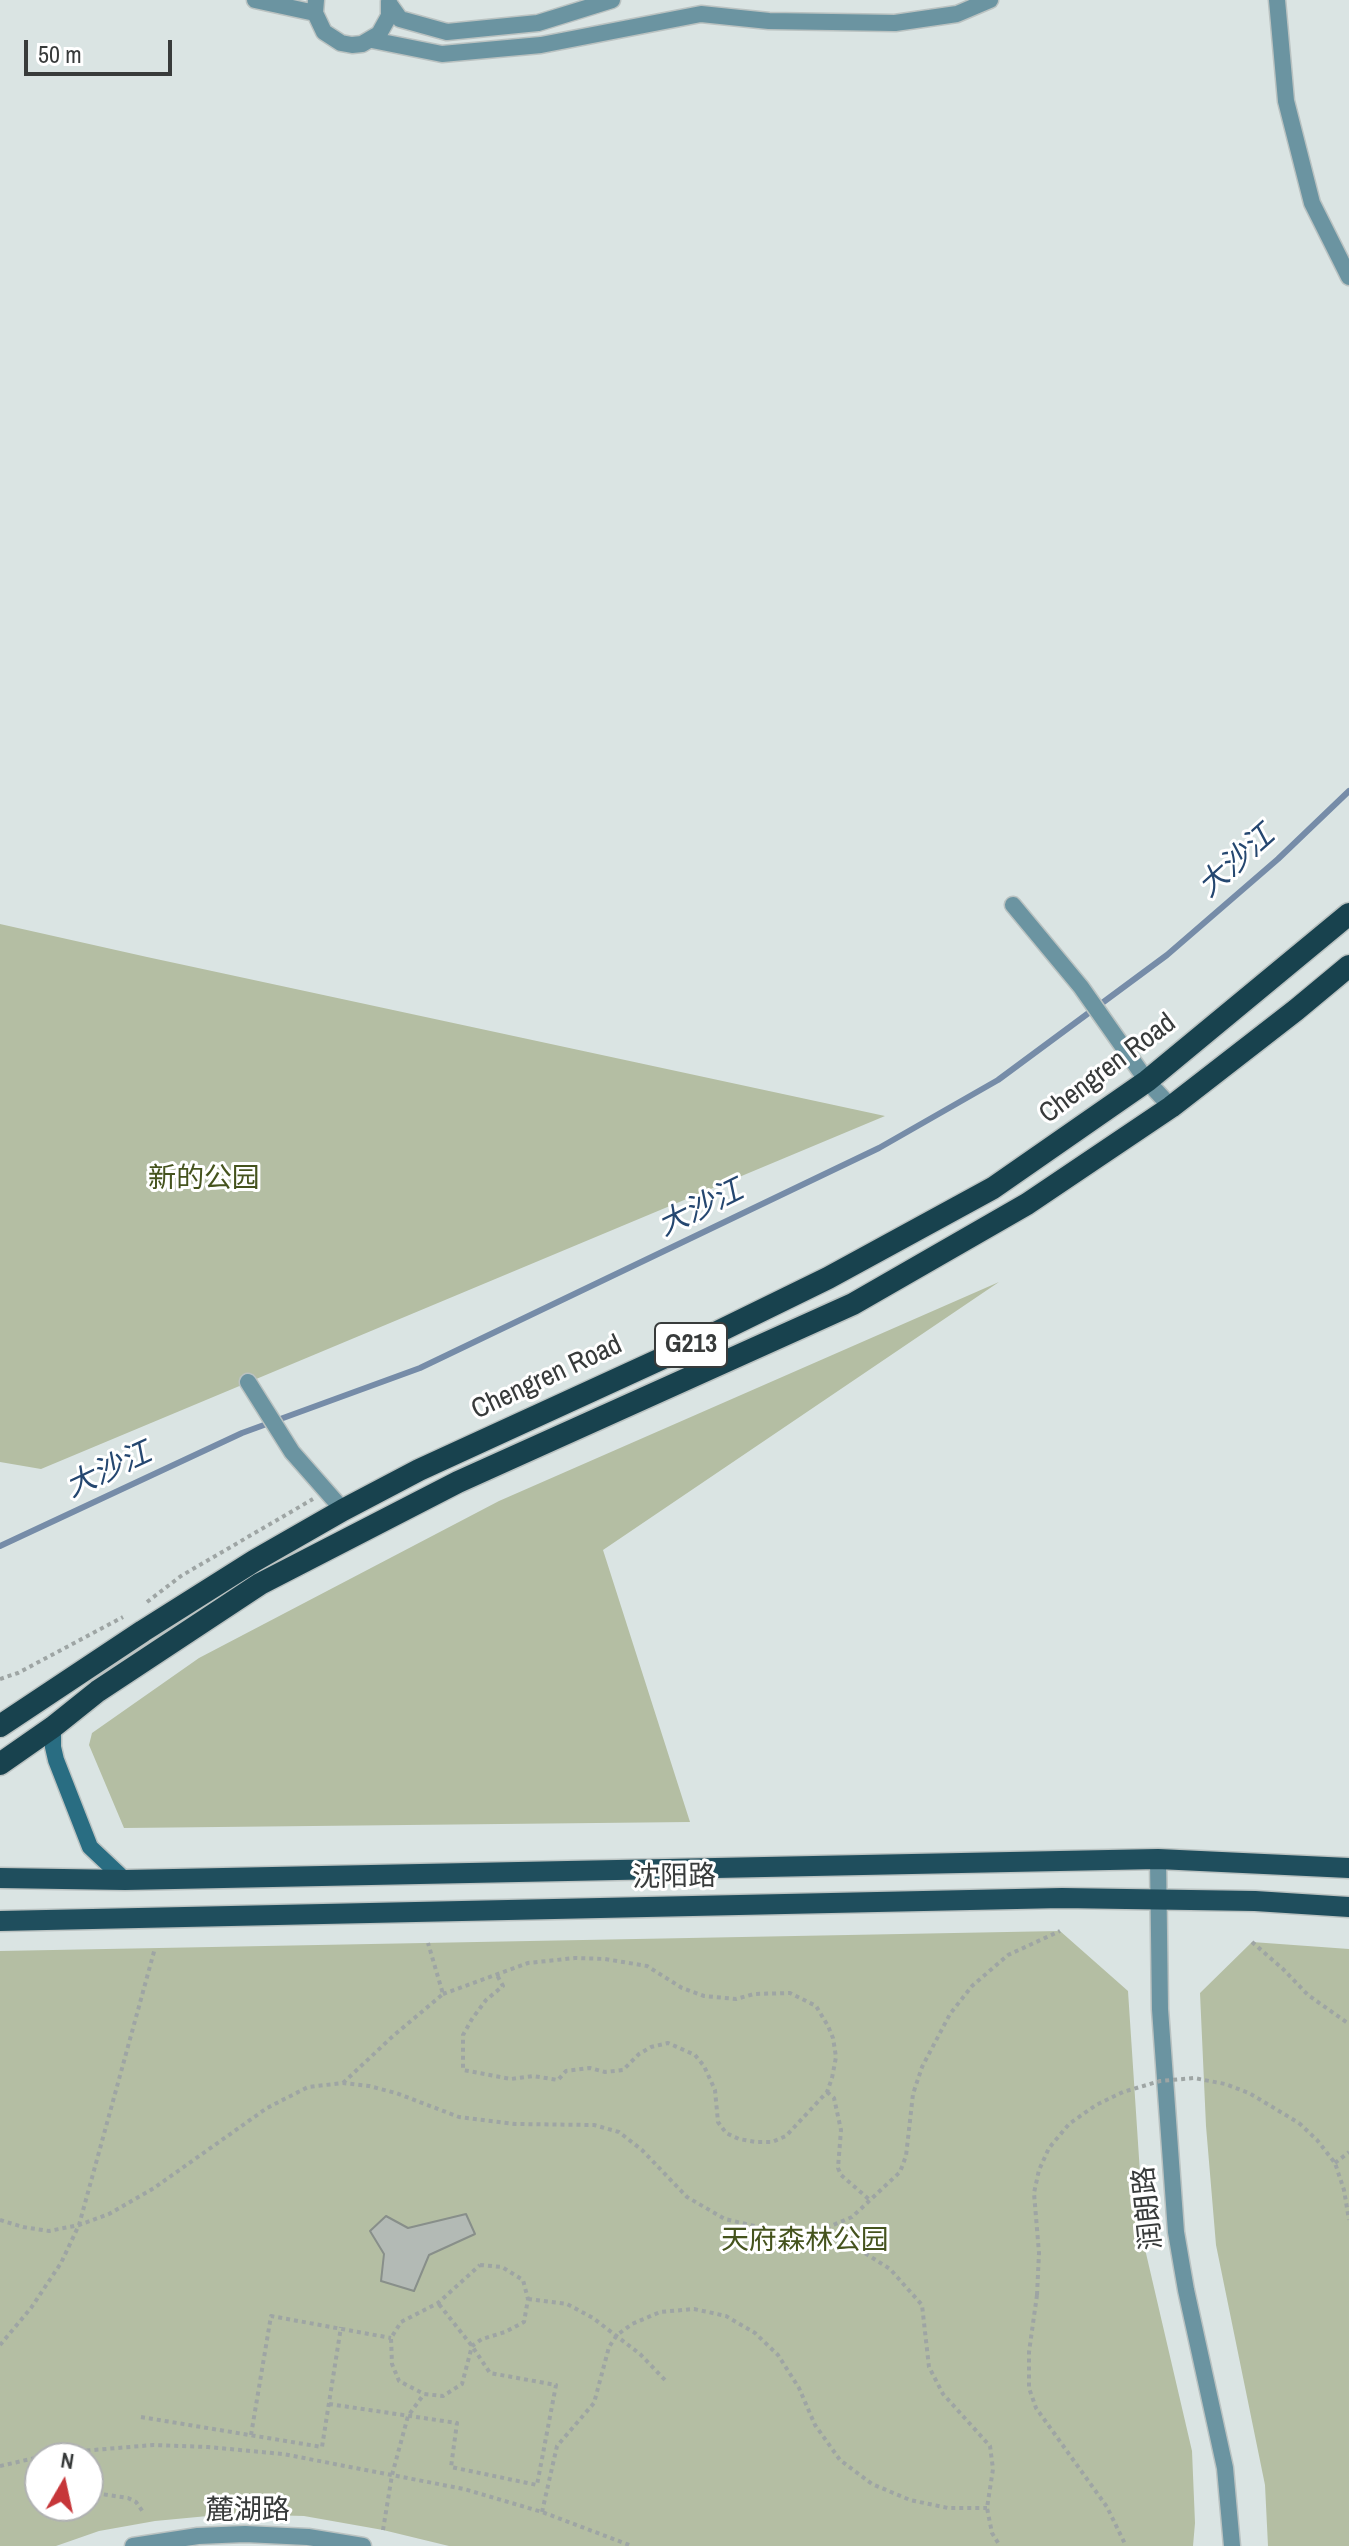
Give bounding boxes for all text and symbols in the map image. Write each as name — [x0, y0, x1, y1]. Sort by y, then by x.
scale bar — [28, 24, 176, 74]
text: 50 m — [38, 38, 82, 70]
water label: 大沙江 — [1192, 819, 1282, 905]
street label: Chengren Road — [1033, 1007, 1183, 1131]
park label: 新的公园 — [148, 1162, 260, 1196]
water label: 大沙江 — [653, 1173, 749, 1245]
road number: G213 — [655, 1323, 727, 1367]
street label: Chengren Road — [466, 1329, 628, 1427]
water label: 大沙江 — [61, 1436, 157, 1506]
street label: 沈阳路 — [632, 1860, 716, 1896]
street label: 润朗路 — [1128, 2164, 1170, 2252]
park label: 天府森林公园 — [721, 2224, 889, 2258]
north arrow — [24, 2442, 104, 2522]
text: N — [59, 2444, 76, 2476]
street label: 麓湖路 — [206, 2494, 290, 2528]

